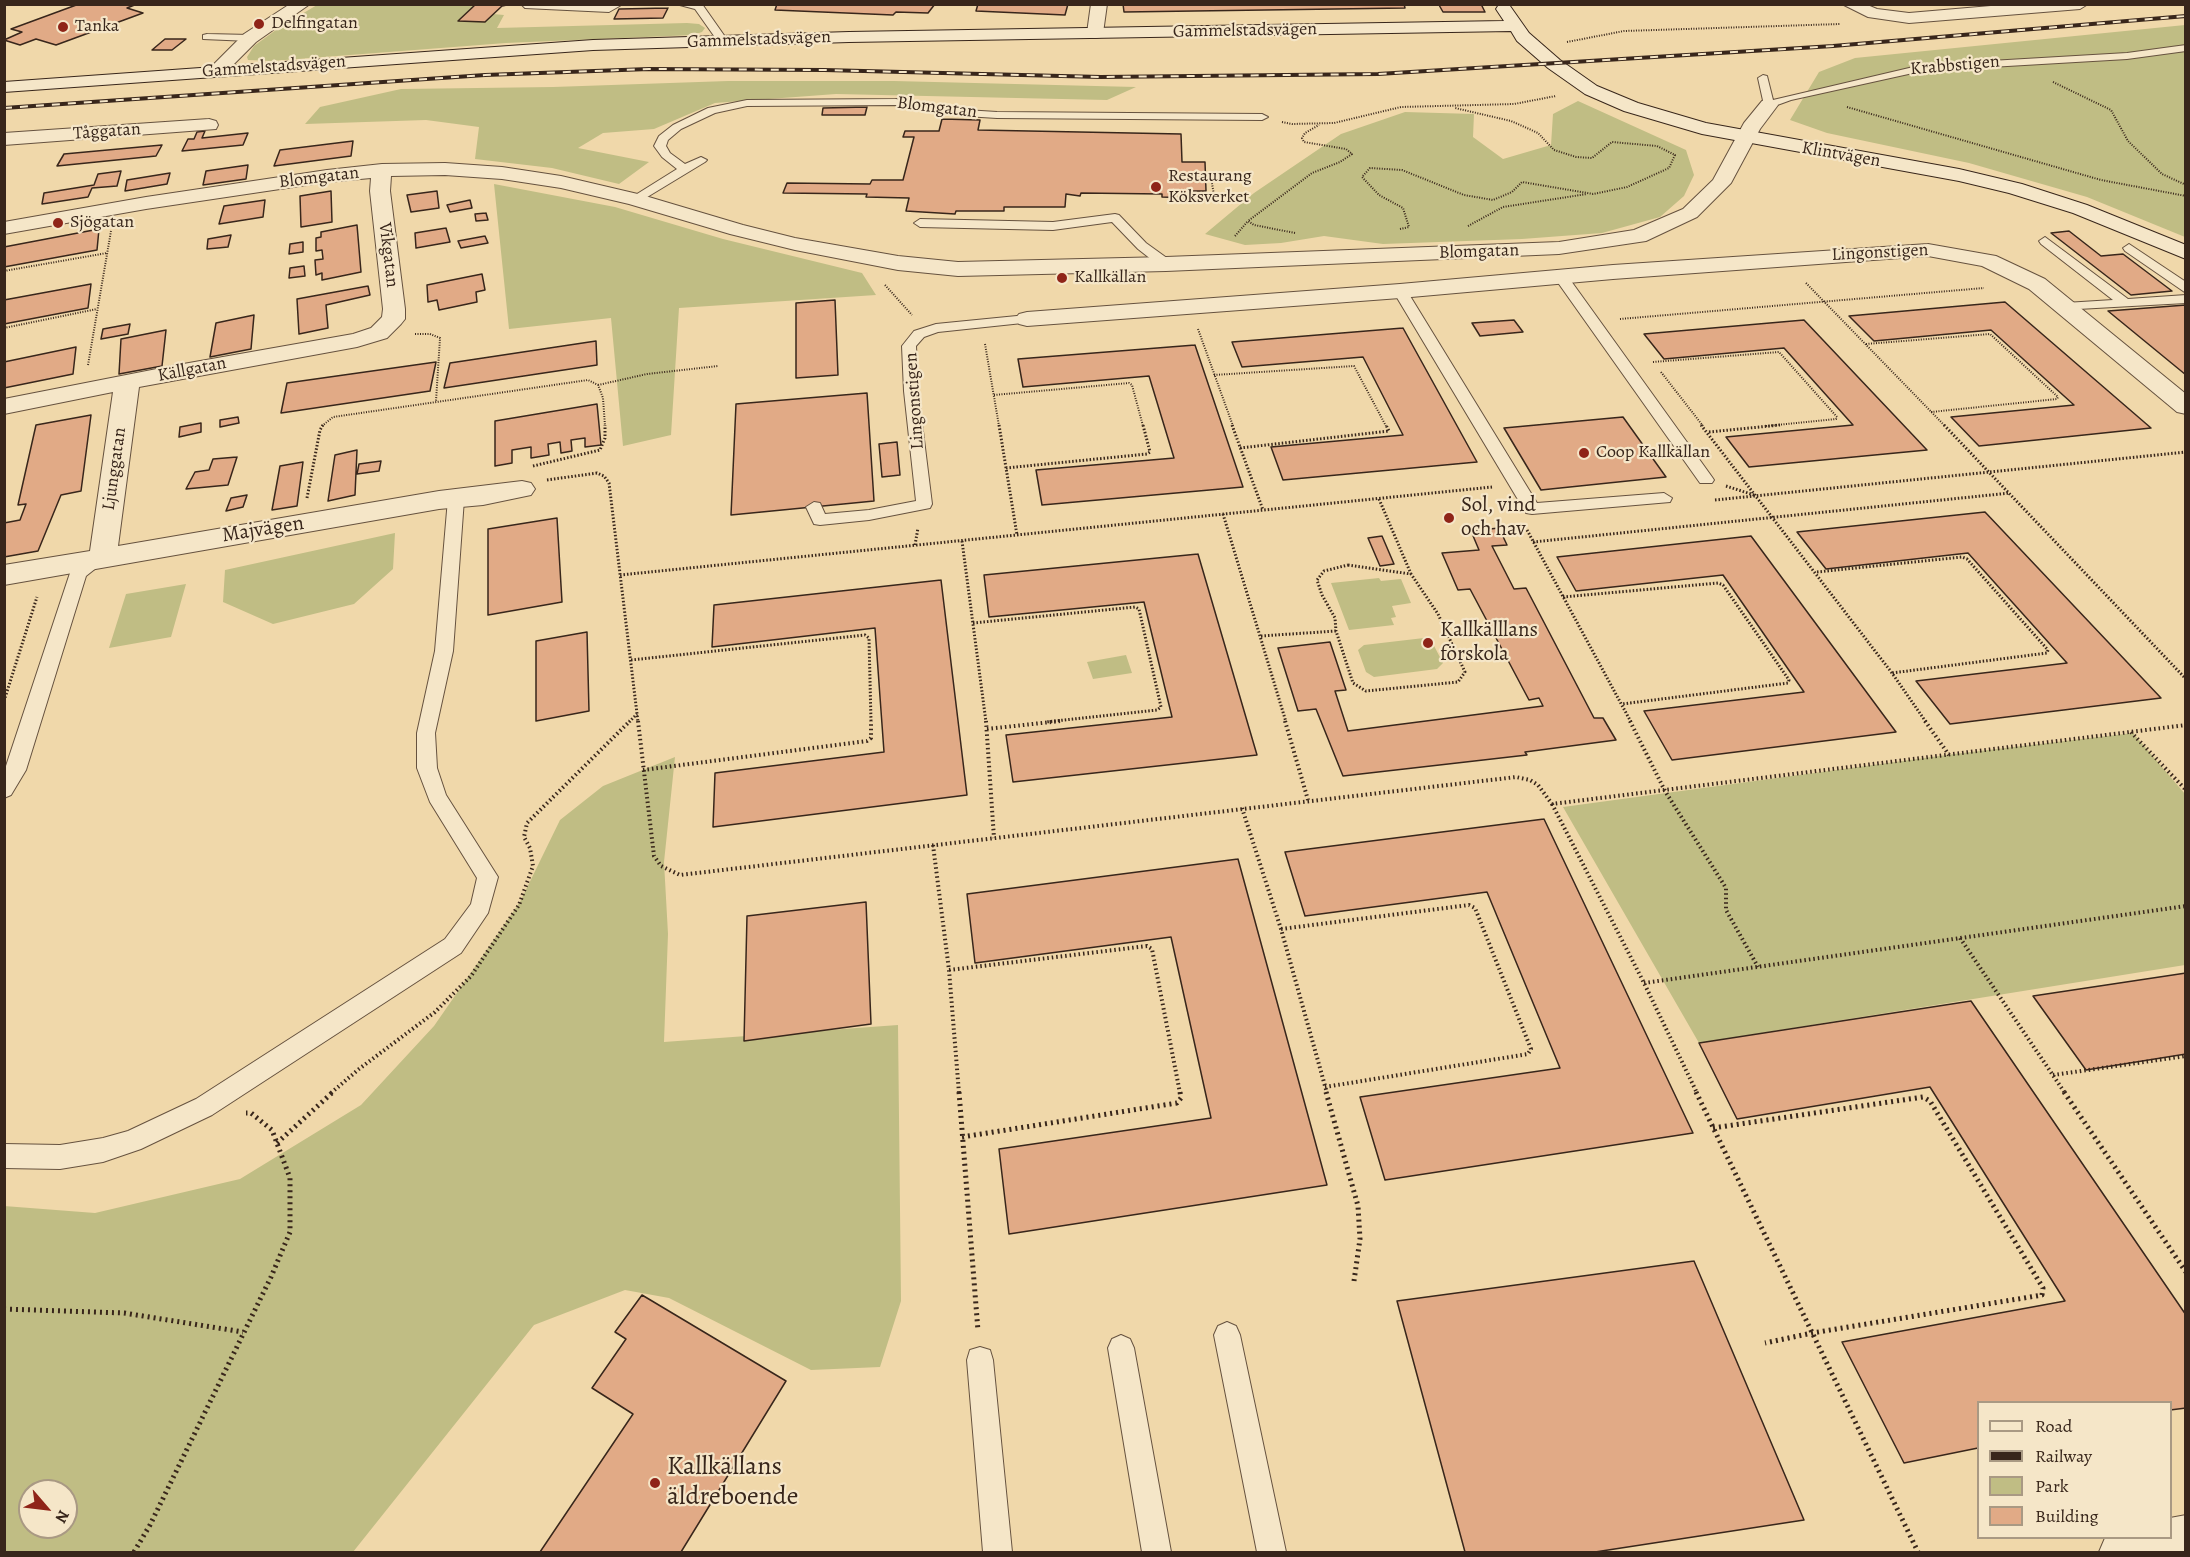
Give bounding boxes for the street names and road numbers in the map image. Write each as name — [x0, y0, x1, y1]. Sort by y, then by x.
street label: Gammelstadsvägen — [1173, 19, 1317, 43]
street label: Gammelstadsvägen — [687, 27, 831, 53]
street label: Gammelstadsvägen — [201, 51, 347, 83]
street label: Krabbstigen — [1909, 51, 2001, 81]
street label: Blomgatan — [896, 92, 978, 124]
street label: Tåggatan — [72, 119, 142, 145]
street label: Klintvägen — [1800, 137, 1882, 173]
street label: Blomgatan — [278, 162, 360, 194]
street label: Vikgatan — [373, 221, 403, 289]
street label: Blomgatan — [1438, 240, 1520, 264]
street label: Lingonstigen — [1831, 240, 1929, 266]
street label: Lingonstigen — [901, 352, 929, 450]
street label: Källgatan — [156, 353, 228, 387]
street label: Ljunggatan — [98, 426, 132, 512]
street label: Majvägen — [220, 511, 306, 549]

